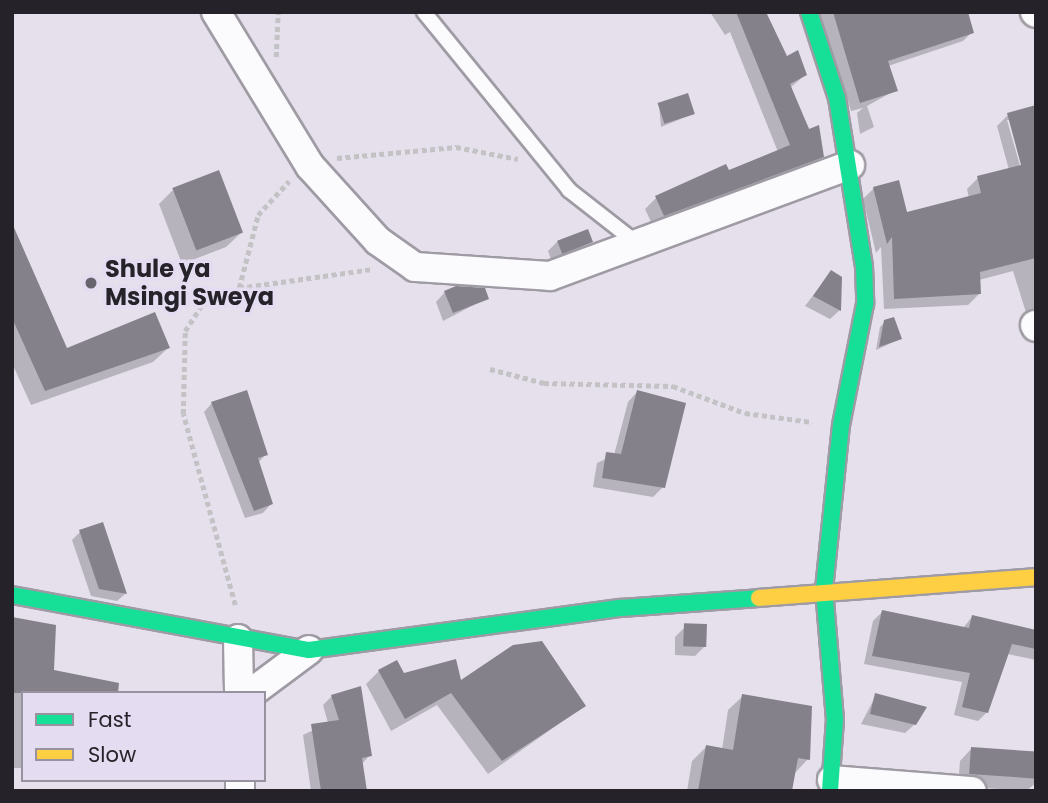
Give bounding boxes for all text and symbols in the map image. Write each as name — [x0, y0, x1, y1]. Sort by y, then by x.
place label: Shule ya Msingi Sweya — [105, 255, 274, 311]
marker: Shule ya Msingi Sweya — [83, 275, 99, 291]
legend — [21, 691, 266, 782]
text: Fast — [88, 705, 131, 734]
text: Slow — [88, 740, 136, 769]

